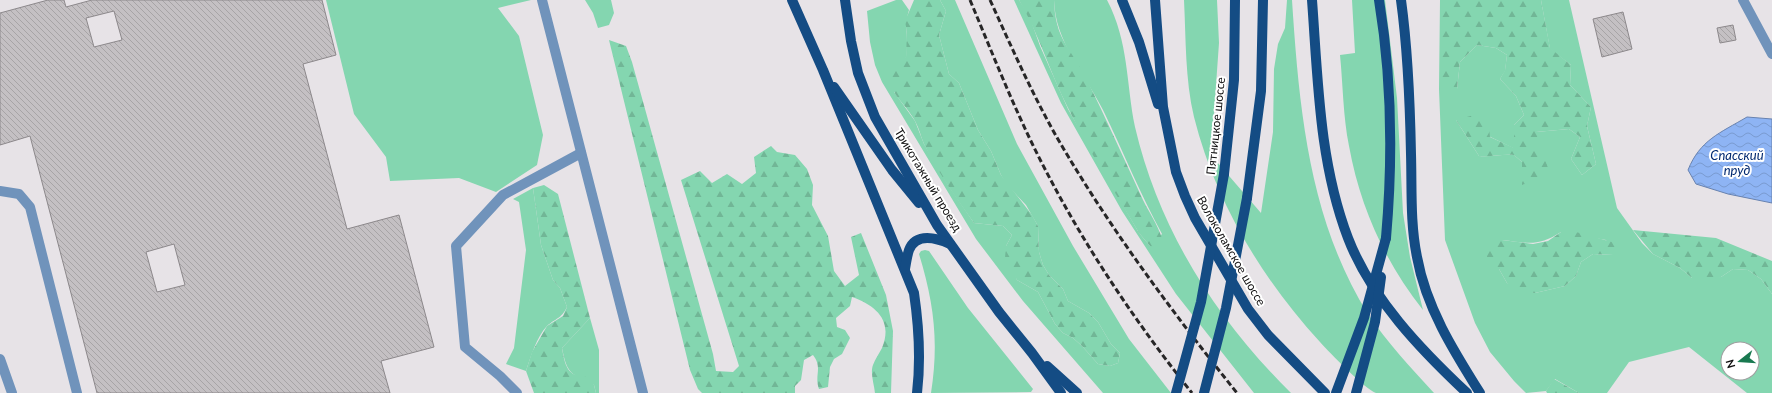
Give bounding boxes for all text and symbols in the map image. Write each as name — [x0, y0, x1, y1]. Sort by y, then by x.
street label: Пятницкое шоссе — [1203, 76, 1228, 175]
street label: Трикотажный проезд — [892, 125, 966, 235]
water label: Спасский пруд — [1710, 147, 1764, 178]
street label: Волоколамское шоссе — [1194, 193, 1269, 308]
north arrow — [1720, 341, 1760, 381]
text: N — [1723, 358, 1737, 370]

